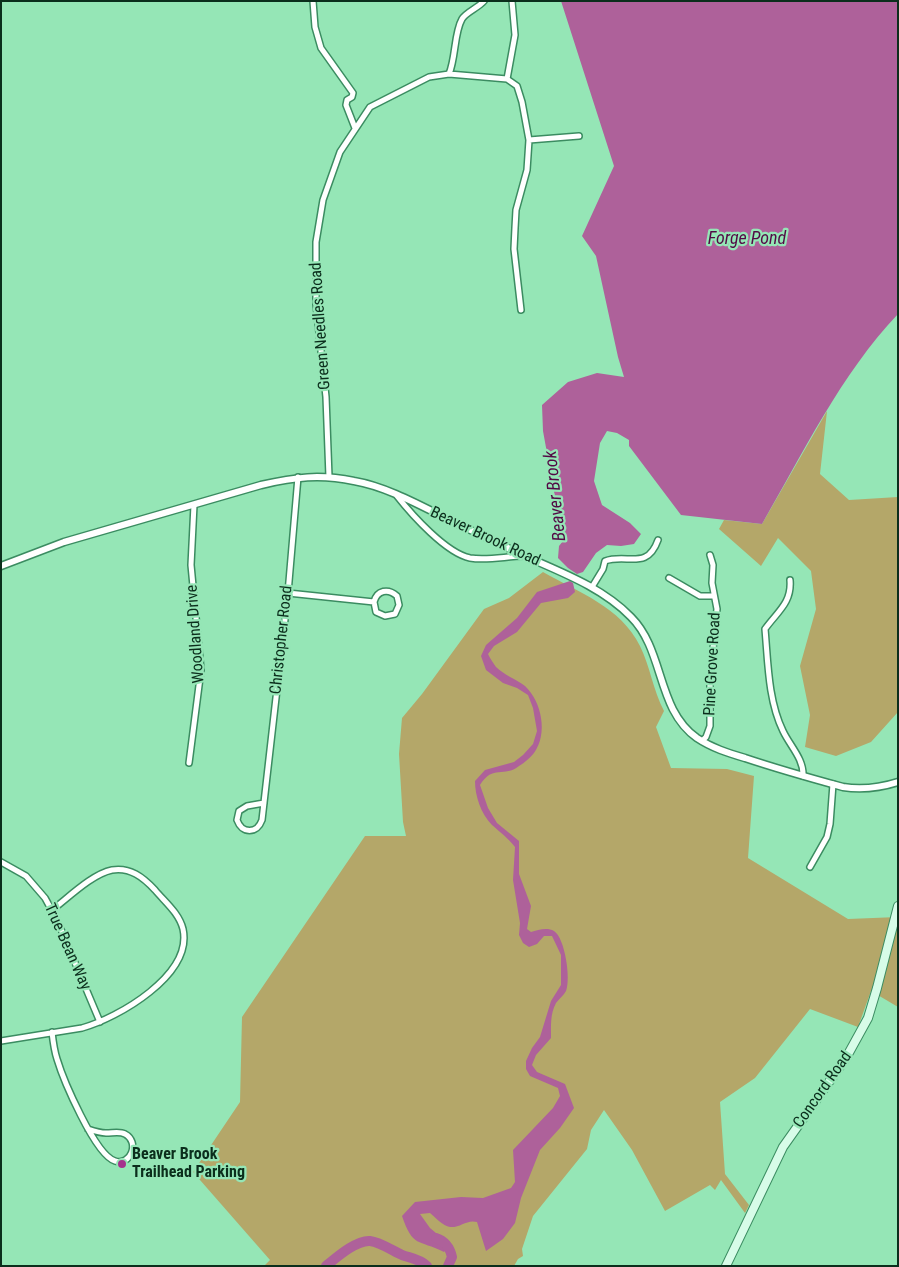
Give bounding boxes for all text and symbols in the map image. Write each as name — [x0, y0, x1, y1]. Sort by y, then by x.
water label: Forge Pond — [708, 228, 786, 250]
street label: Green Needles Road — [307, 262, 335, 390]
water label: Beaver Brook — [541, 450, 571, 542]
street label: Beaver Brook Road — [427, 503, 543, 571]
street label: Woodland Drive — [183, 584, 209, 684]
street label: Christopher Road — [267, 585, 297, 695]
street label: Pine Grove Road — [701, 612, 725, 716]
street label: True Bean Way — [39, 901, 95, 993]
street label: Concord Road — [790, 1048, 856, 1132]
place label: Beaver Brook Trailhead Parking — [132, 1145, 245, 1183]
marker: Beaver Brook Trailhead Parking — [116, 1158, 128, 1170]

